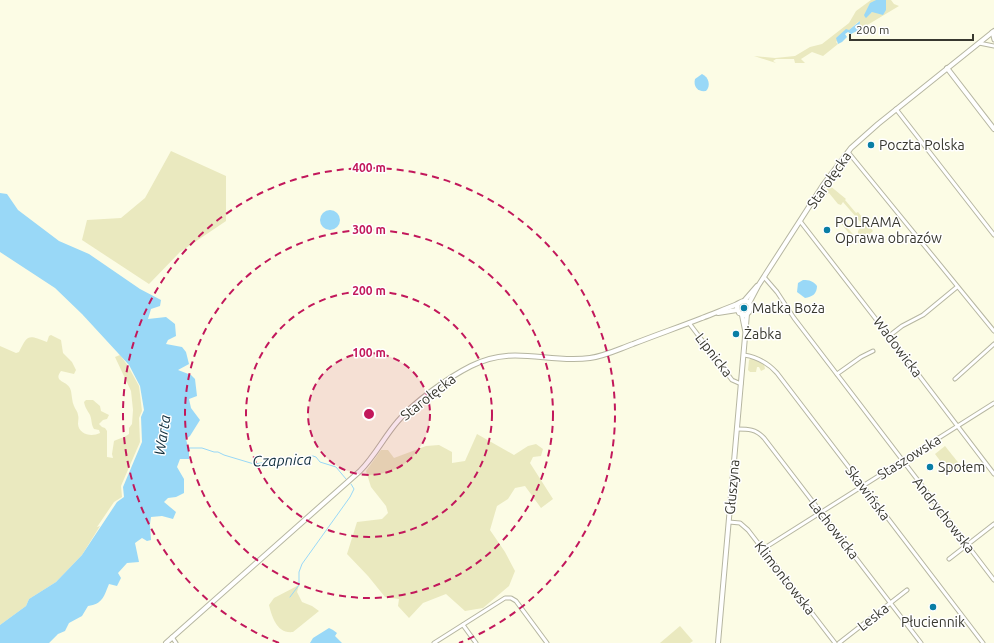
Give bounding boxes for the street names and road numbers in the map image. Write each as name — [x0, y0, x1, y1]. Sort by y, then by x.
street label: Starołęcka — [804, 148, 854, 212]
street label: Wadowicka — [870, 314, 926, 380]
street label: Lipnicka — [692, 330, 736, 380]
street label: Starołęcka — [397, 370, 459, 424]
street label: Staszowska — [874, 431, 944, 483]
street label: Głuszyna — [722, 459, 742, 515]
street label: Skawińska — [842, 463, 894, 523]
street label: Andrychowska — [910, 474, 978, 556]
street label: Lachowicka — [806, 496, 862, 562]
street label: Klimontowska — [751, 538, 819, 618]
street label: Leska — [854, 600, 892, 634]

